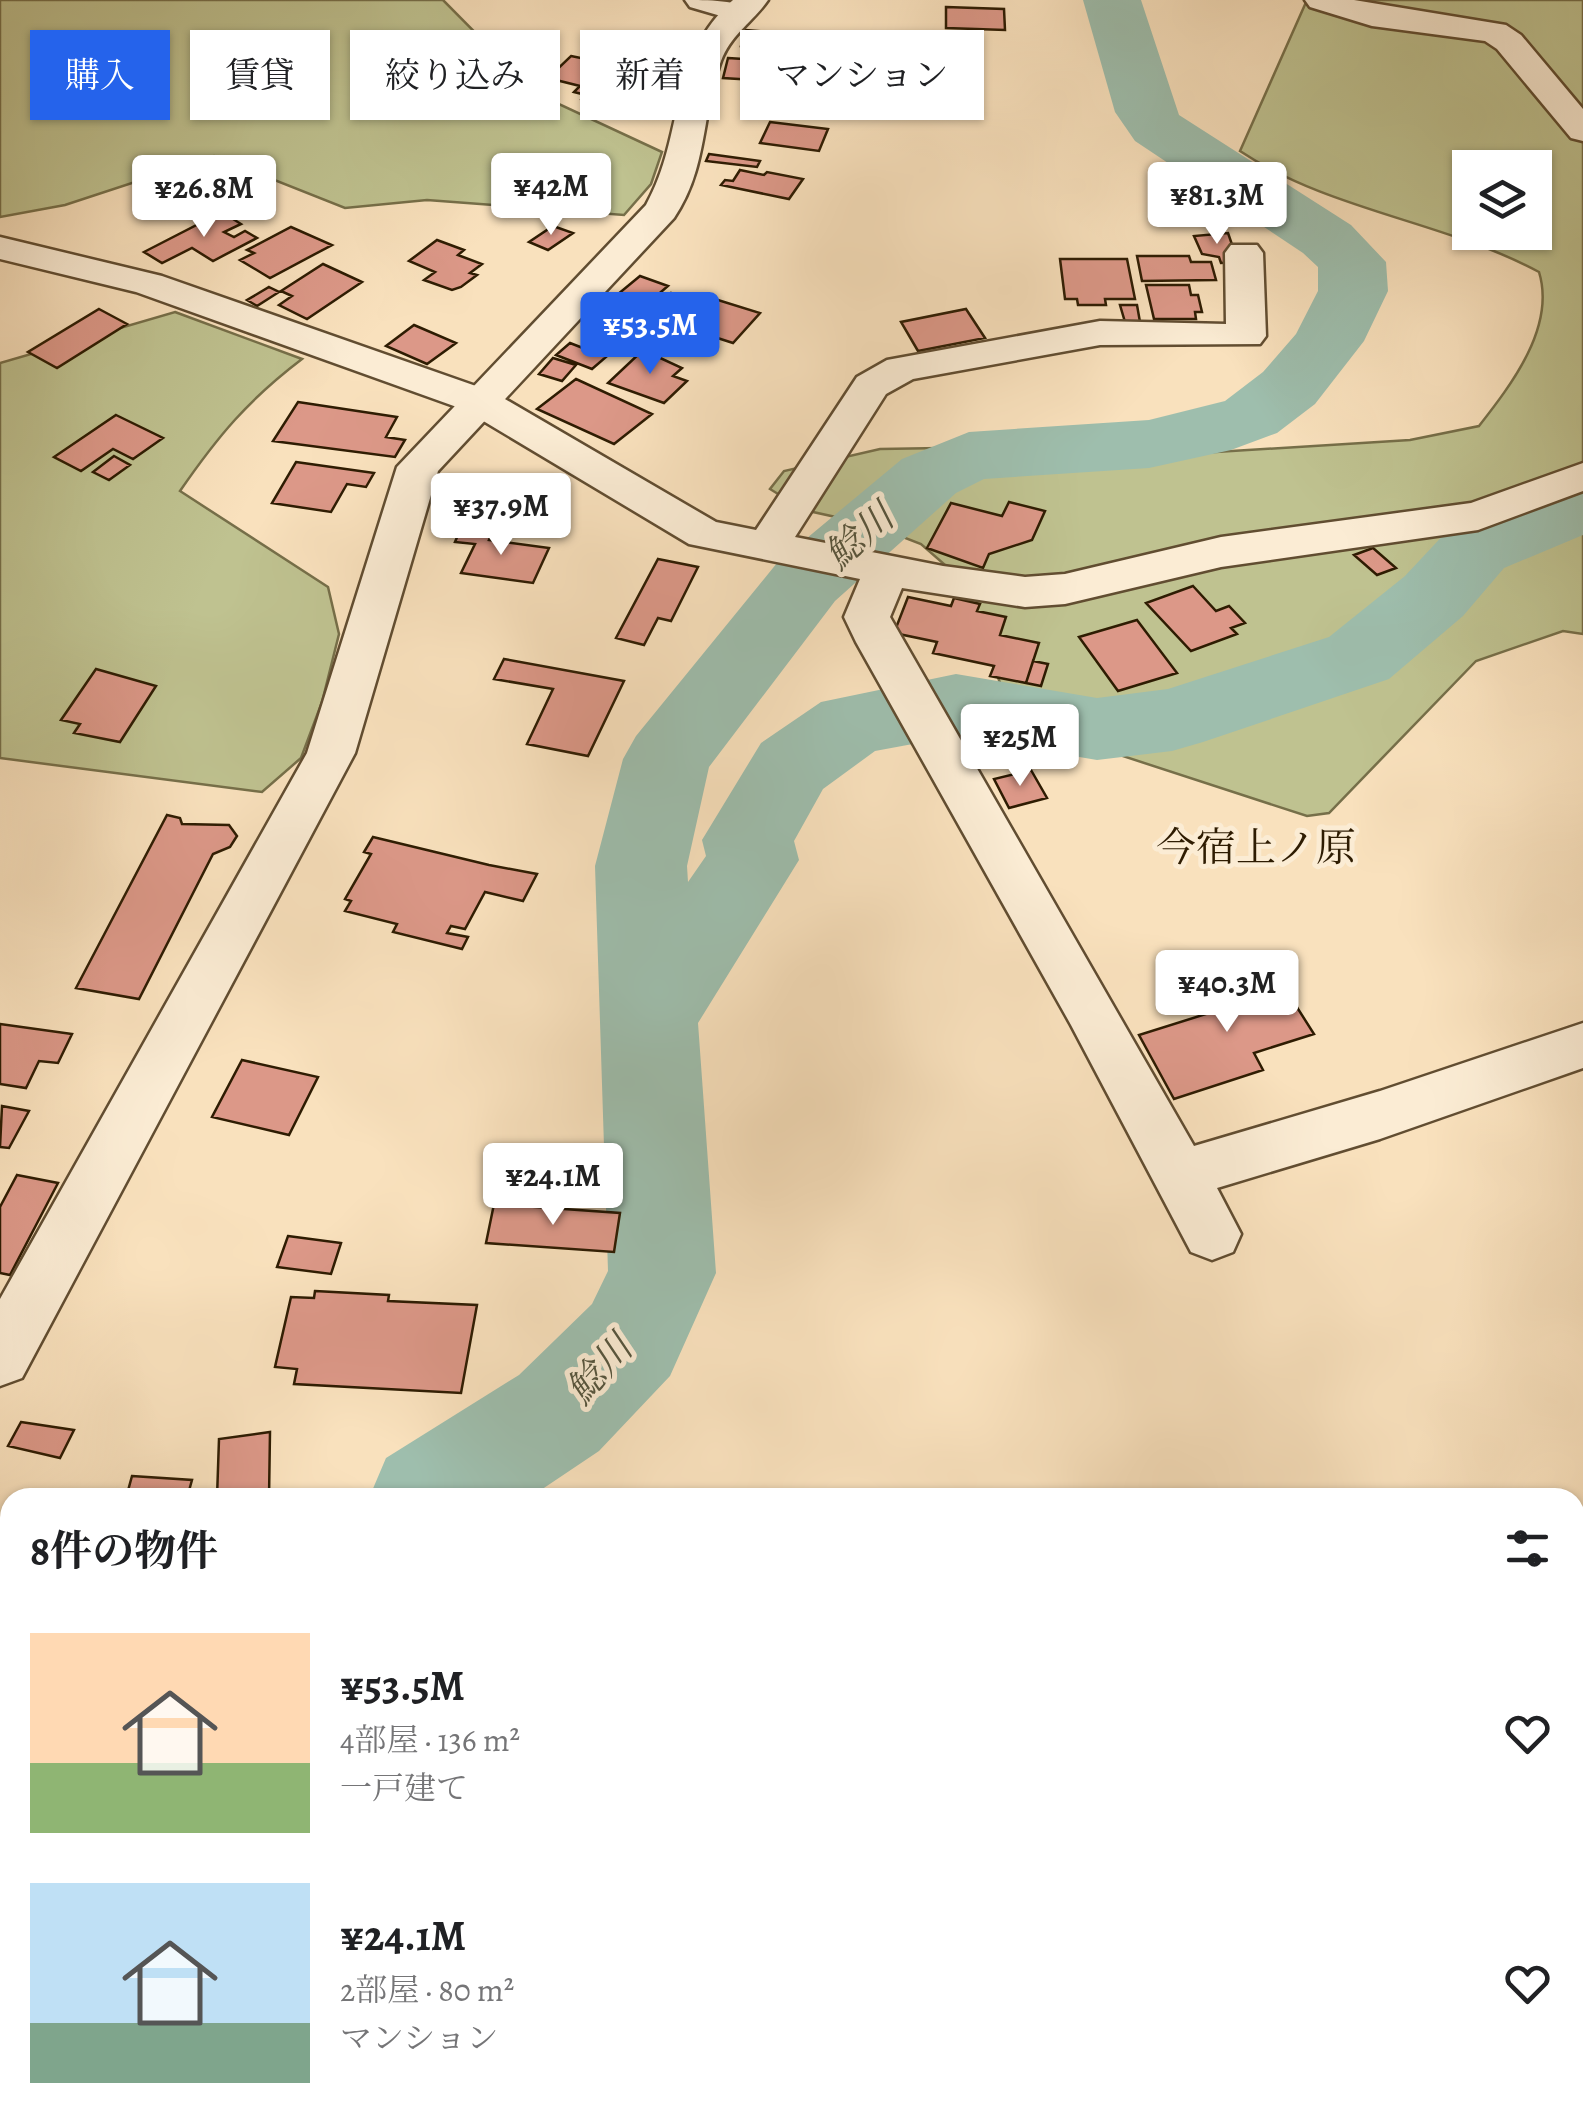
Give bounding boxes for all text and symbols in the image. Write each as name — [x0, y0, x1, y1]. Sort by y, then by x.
chip: 購入 — [30, 30, 170, 120]
chip: 賃貸 — [190, 30, 330, 120]
chip: 絞り込み — [350, 30, 560, 120]
chip: 新着 — [580, 30, 720, 120]
chip: マンション — [740, 30, 984, 120]
map controls — [1452, 150, 1552, 250]
button: layers — [1452, 150, 1552, 250]
pin: ¥42M — [492, 153, 610, 238]
pin: ¥26.8M — [123, 155, 285, 240]
pin: ¥81.3M — [1136, 162, 1298, 247]
text: ¥42M — [513, 163, 589, 207]
text: ¥26.8M — [154, 165, 254, 209]
text: ¥81.3M — [1170, 172, 1264, 216]
pin: ¥53.5M — [569, 292, 731, 377]
text: ¥53.5M — [602, 302, 698, 346]
pin: ¥37.9M — [420, 473, 582, 558]
text: ¥37.9M — [453, 483, 549, 527]
water label: 鯰川 — [813, 489, 908, 581]
pin: ¥25M — [961, 704, 1079, 789]
text: ¥25M — [983, 714, 1057, 758]
district label: 今宿上ノ原 — [1156, 820, 1356, 875]
pin: ¥40.3M — [1146, 950, 1308, 1035]
text: ¥40.3M — [1178, 960, 1276, 1004]
pin: ¥24.1M — [472, 1143, 634, 1228]
text: ¥24.1M — [505, 1153, 601, 1197]
water label: 鯰川 — [554, 1320, 646, 1415]
icon: filters — [1500, 1521, 1555, 1576]
text: 8件の物件 — [30, 1522, 218, 1579]
text: ¥53.5M — [340, 1657, 465, 1714]
icon: home — [110, 1673, 230, 1793]
icon: heart — [1500, 1706, 1555, 1761]
text: 4部屋 · 136 m² — [340, 1718, 520, 1762]
text: 一戸建て — [340, 1766, 468, 1810]
text: ¥24.1M — [340, 1907, 466, 1964]
icon: home — [110, 1923, 230, 2043]
icon: heart — [1500, 1956, 1555, 2011]
text: 2部屋 · 80 m² — [340, 1968, 514, 2012]
text: マンション — [340, 2016, 499, 2060]

